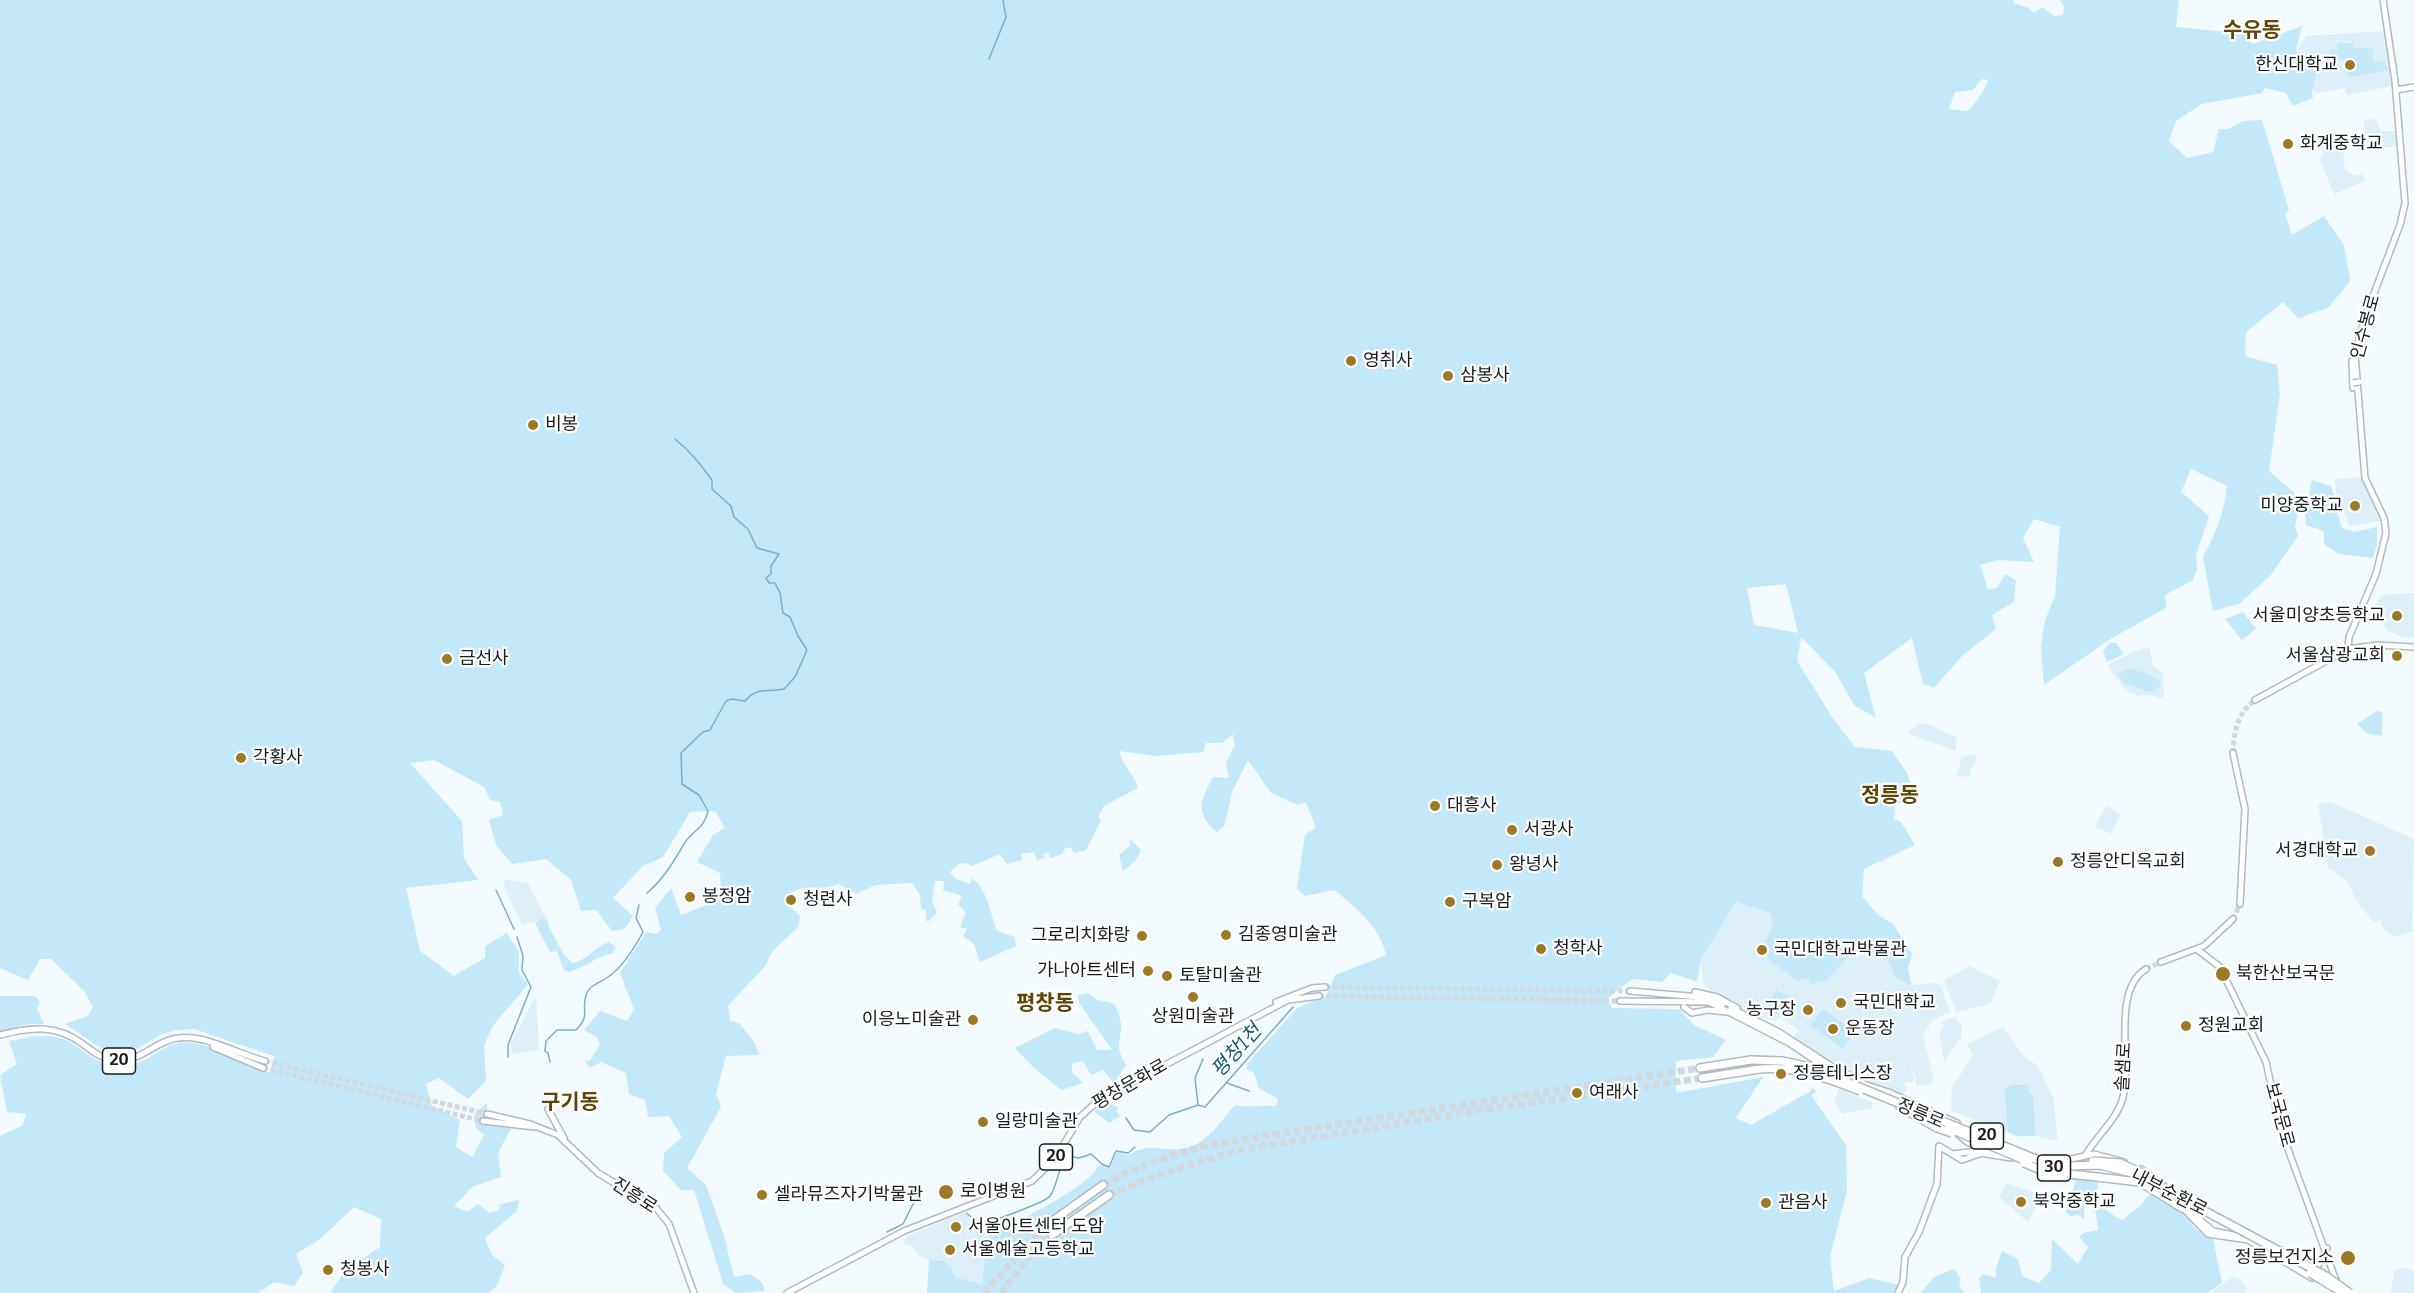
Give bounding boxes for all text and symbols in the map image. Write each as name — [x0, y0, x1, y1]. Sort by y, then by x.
district label: 수유동 — [2223, 18, 2281, 44]
place label: 한신대학교 — [2255, 54, 2338, 76]
marker: 한신대학교 — [2343, 58, 2357, 72]
place label: 화계중학교 — [2300, 133, 2383, 155]
marker: 화계중학교 — [2281, 137, 2295, 151]
street label: 인수봉로 — [2347, 292, 2385, 362]
place label: 영취사 — [1363, 350, 1413, 372]
marker: 영취사 — [1344, 354, 1358, 368]
place label: 삼봉사 — [1460, 365, 1510, 387]
marker: 삼봉사 — [1441, 369, 1455, 383]
place label: 비봉 — [545, 414, 578, 436]
marker: 비봉 — [526, 418, 540, 432]
place label: 미양중학교 — [2260, 495, 2343, 517]
marker: 미양중학교 — [2348, 499, 2362, 513]
place label: 서울미양초등학교 — [2253, 605, 2385, 627]
marker: 서울미양초등학교 — [2390, 609, 2404, 623]
place label: 서울삼광교회 — [2286, 645, 2385, 667]
place label: 금선사 — [459, 648, 509, 670]
marker: 서울삼광교회 — [2390, 649, 2404, 663]
marker: 금선사 — [440, 652, 454, 666]
place label: 각황사 — [253, 747, 303, 769]
marker: 각황사 — [234, 751, 248, 765]
district label: 정릉동 — [1861, 783, 1919, 809]
place label: 대흥사 — [1447, 795, 1497, 817]
marker: 대흥사 — [1428, 799, 1442, 813]
place label: 서광사 — [1524, 819, 1574, 841]
marker: 서광사 — [1505, 823, 1519, 837]
place label: 서경대학교 — [2275, 840, 2358, 862]
marker: 서경대학교 — [2363, 844, 2377, 858]
place label: 정릉안디옥교회 — [2070, 851, 2186, 873]
place label: 왕녕사 — [1509, 854, 1559, 876]
marker: 정릉안디옥교회 — [2051, 855, 2065, 869]
marker: 왕녕사 — [1490, 858, 1504, 872]
place label: 봉정암 — [702, 886, 752, 908]
place label: 청련사 — [803, 889, 853, 911]
marker: 봉정암 — [683, 890, 697, 904]
place label: 구복암 — [1462, 891, 1512, 913]
marker: 청련사 — [784, 893, 798, 907]
marker: 구복암 — [1443, 895, 1457, 909]
place label: 김종영미술관 — [1238, 924, 1337, 946]
place label: 그로리치화랑 — [1031, 925, 1130, 947]
marker: 김종영미술관 — [1219, 928, 1233, 942]
marker: 그로리치화랑 — [1135, 929, 1149, 943]
place label: 청학사 — [1553, 938, 1603, 960]
place label: 국민대학교박물관 — [1774, 939, 1906, 961]
marker: 청학사 — [1534, 942, 1548, 956]
marker: 국민대학교박물관 — [1755, 943, 1769, 957]
place label: 가나아트센터 — [1037, 960, 1136, 982]
place label: 북한산보국문 — [2236, 963, 2335, 985]
marker: 가나아트센터 — [1141, 964, 1155, 978]
place label: 토탈미술관 — [1179, 965, 1262, 987]
marker: 북한산보국문 — [2214, 965, 2232, 983]
marker: 토탈미술관 — [1160, 969, 1174, 983]
marker: 상원미술관 — [1186, 990, 1200, 1004]
district label: 평창동 — [1016, 991, 1074, 1017]
place label: 국민대학교 — [1853, 992, 1936, 1014]
marker: 국민대학교 — [1834, 996, 1848, 1010]
place label: 농구장 — [1746, 999, 1796, 1021]
marker: 농구장 — [1801, 1003, 1815, 1017]
place label: 상원미술관 — [1152, 1006, 1234, 1028]
place label: 이응노미술관 — [862, 1009, 961, 1031]
marker: 이응노미술관 — [966, 1013, 980, 1027]
place label: 정원교회 — [2198, 1015, 2264, 1037]
place label: 운동장 — [1845, 1018, 1895, 1040]
water label: 평창1천 — [1207, 1019, 1267, 1083]
marker: 정원교회 — [2179, 1019, 2193, 1033]
marker: 운동장 — [1826, 1022, 1840, 1036]
street label: 솔샘로 — [2112, 1042, 2136, 1092]
road number: 20 — [102, 1048, 136, 1074]
street label: 평창문화로 — [1089, 1055, 1171, 1115]
place label: 정릉테니스장 — [1793, 1063, 1892, 1085]
marker: 정릉테니스장 — [1774, 1067, 1788, 1081]
street label: 보국문로 — [2260, 1080, 2298, 1150]
place label: 여래사 — [1589, 1082, 1639, 1104]
marker: 여래사 — [1570, 1086, 1584, 1100]
district label: 구기동 — [541, 1090, 599, 1116]
street label: 정릉로 — [1893, 1094, 1947, 1134]
place label: 일랑미술관 — [995, 1111, 1078, 1133]
marker: 일랑미술관 — [976, 1115, 990, 1129]
road number: 20 — [1970, 1123, 2004, 1149]
road number: 20 — [1040, 1144, 1072, 1170]
road number: 30 — [2038, 1155, 2070, 1181]
street label: 내부순환로 — [2127, 1165, 2211, 1221]
street label: 진흥로 — [607, 1173, 661, 1219]
place label: 로이병원 — [960, 1181, 1026, 1203]
marker: 로이병원 — [937, 1183, 955, 1201]
place label: 셀라뮤즈자기박물관 — [774, 1184, 923, 1206]
marker: 셀라뮤즈자기박물관 — [755, 1188, 769, 1202]
place label: 북악중학교 — [2033, 1191, 2116, 1213]
place label: 관음사 — [1778, 1192, 1828, 1214]
marker: 북악중학교 — [2014, 1195, 2028, 1209]
marker: 관음사 — [1759, 1196, 1773, 1210]
place label: 서울아트센터 도암 — [968, 1216, 1104, 1238]
marker: 서울아트센터 도암 — [949, 1220, 963, 1234]
place label: 서울예술고등학교 — [962, 1239, 1094, 1261]
marker: 서울예술고등학교 — [943, 1243, 957, 1257]
place label: 정릉보건지소 — [2235, 1247, 2334, 1269]
marker: 정릉보건지소 — [2339, 1249, 2357, 1267]
place label: 청봉사 — [340, 1259, 390, 1281]
marker: 청봉사 — [321, 1263, 335, 1277]

